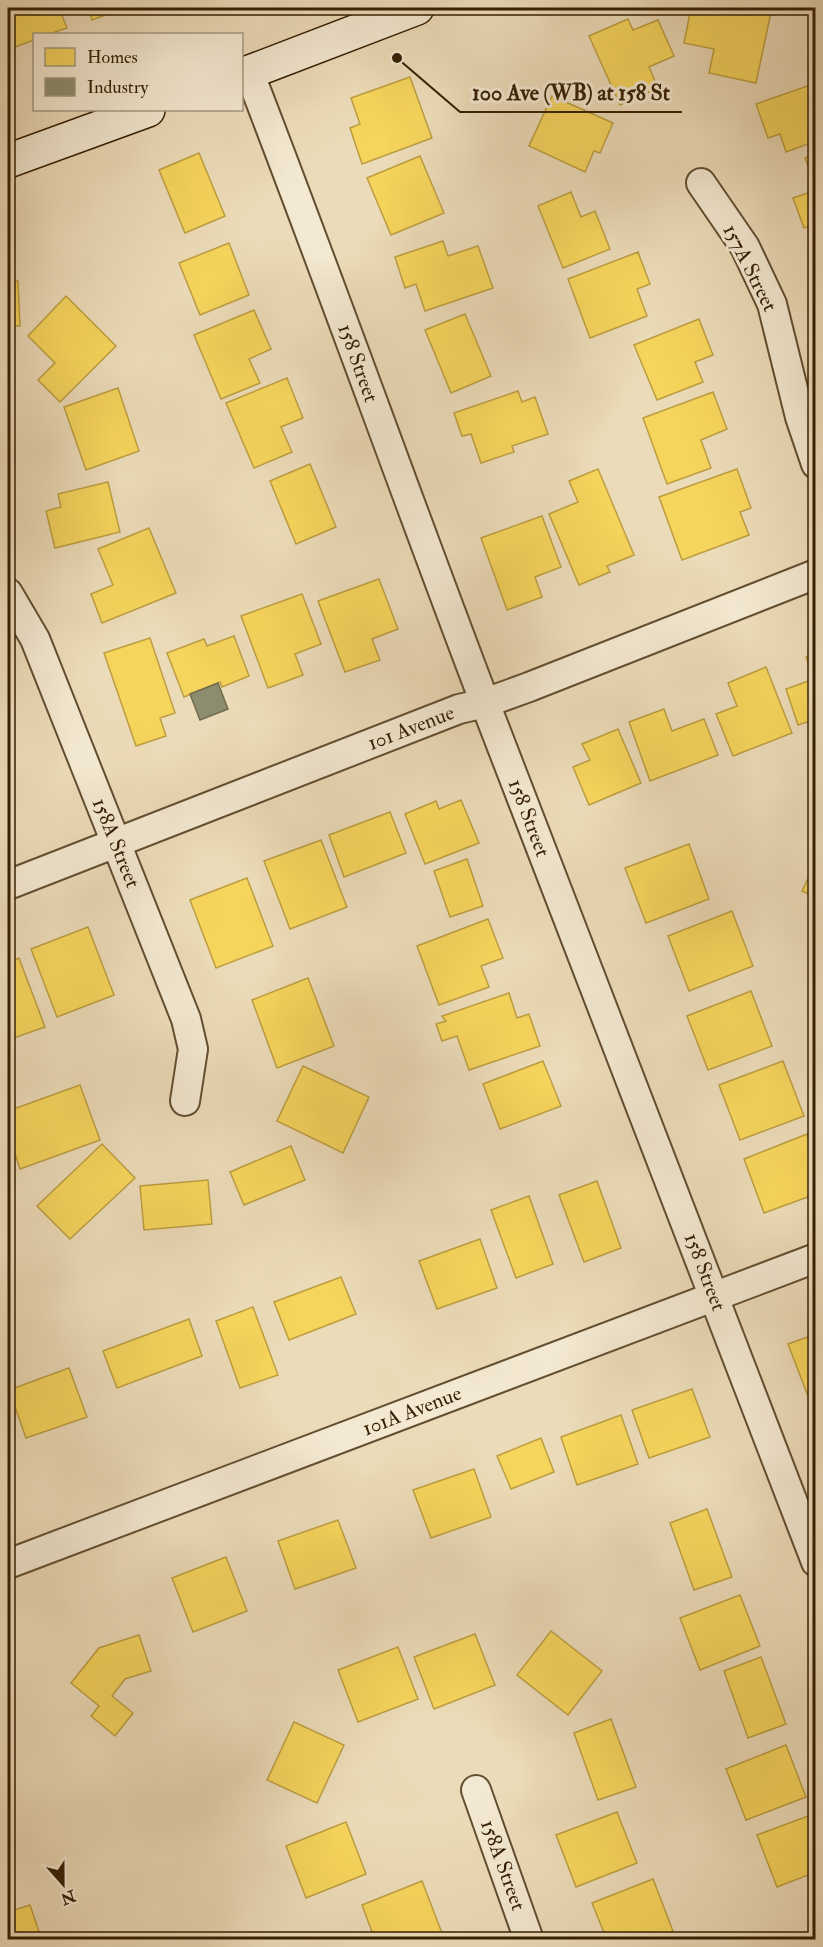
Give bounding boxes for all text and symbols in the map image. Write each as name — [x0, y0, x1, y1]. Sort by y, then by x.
legend — [33, 33, 243, 111]
text: Homes — [87, 46, 138, 69]
callout: 100 Ave (WB) at 158 St — [460, 72, 682, 112]
text: Industry — [87, 76, 149, 99]
text: 100 Ave (WB) at 158 St — [472, 79, 671, 107]
street label: 157A Street — [716, 220, 784, 316]
street label: 158 Street — [331, 320, 385, 406]
street label: 101 Avenue — [364, 699, 458, 757]
street label: 158 Street — [502, 775, 556, 861]
street label: 158A Street — [86, 794, 146, 892]
street label: 158 Street — [678, 1229, 732, 1315]
street label: 101A Avenue — [359, 1380, 466, 1442]
street label: 158A Street — [474, 1816, 532, 1914]
north arrow — [33, 1854, 93, 1914]
text: N — [57, 1885, 79, 1909]

